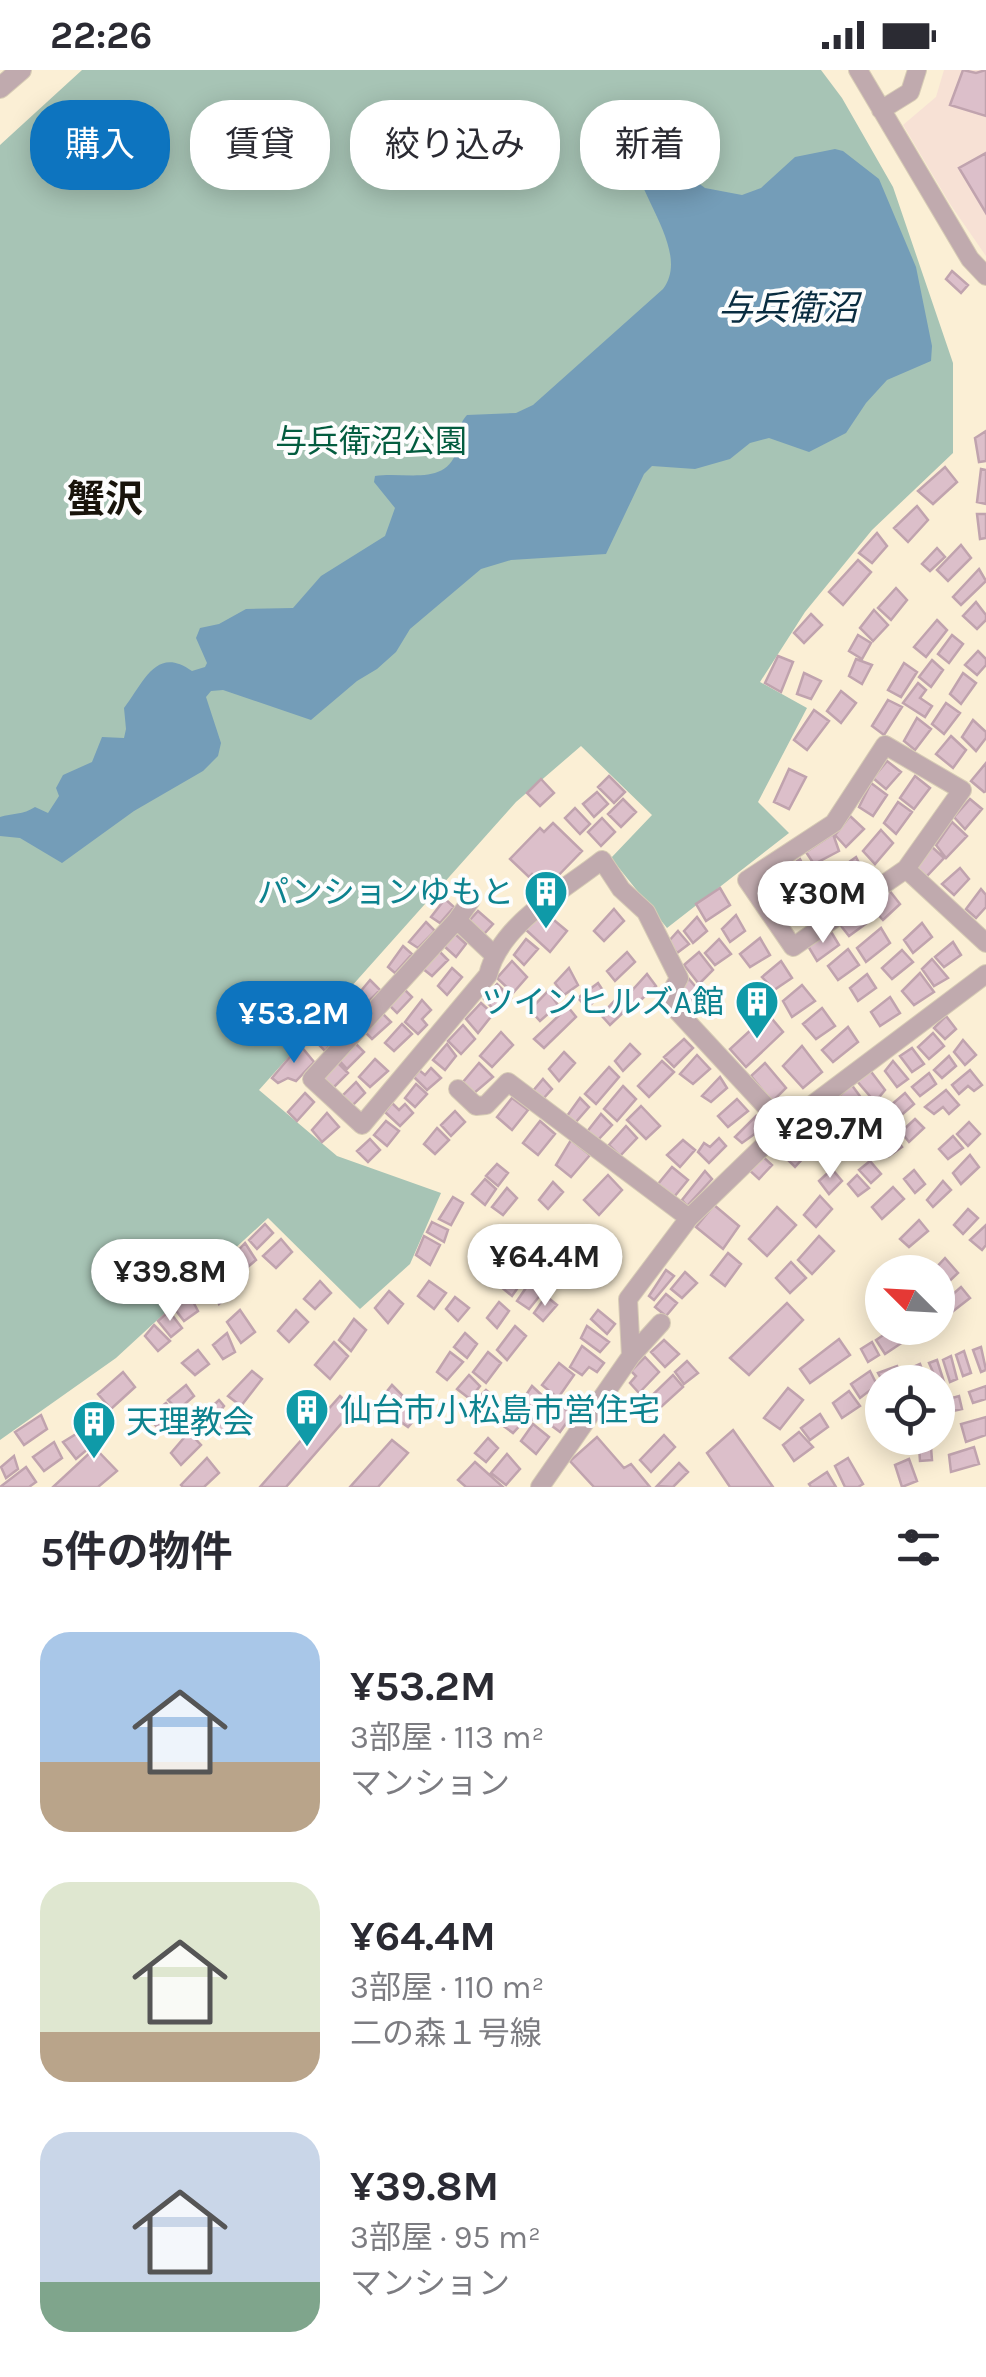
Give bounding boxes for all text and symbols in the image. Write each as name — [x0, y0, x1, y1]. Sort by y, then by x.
text: 22:26 — [50, 13, 152, 58]
chip: 購入 — [30, 100, 170, 190]
chip: 賃貸 — [190, 100, 330, 190]
chip: 絞り込み — [350, 100, 560, 190]
chip: 新着 — [580, 100, 720, 190]
water label: 与兵衛沼 — [718, 288, 863, 329]
park label: 与兵衛沼公園 — [275, 423, 467, 460]
district label: 蟹沢 — [67, 477, 143, 522]
pin: ¥30M — [764, 861, 882, 946]
building icon: パンションゆもと — [523, 869, 569, 930]
place label: パンションゆもと — [257, 874, 514, 911]
text: ¥30M — [780, 875, 866, 912]
building icon: ツインヒルズA館 — [734, 979, 780, 1040]
pin: ¥53.2M — [213, 981, 375, 1066]
place label: ツインヒルズA館 — [482, 984, 724, 1021]
text: ¥53.2M — [238, 995, 350, 1032]
pin: ¥29.7M — [749, 1096, 911, 1181]
text: ¥29.7M — [776, 1110, 884, 1147]
pin: ¥64.4M — [464, 1224, 626, 1309]
text: ¥64.4M — [489, 1238, 601, 1275]
pin: ¥39.8M — [89, 1239, 251, 1324]
text: ¥39.8M — [113, 1253, 227, 1290]
north arrow — [865, 1255, 955, 1345]
map controls — [865, 1255, 955, 1455]
button: locate — [865, 1365, 955, 1455]
building icon: 仙台市小松島市営住宅 — [284, 1387, 330, 1448]
place label: 仙台市小松島市営住宅 — [340, 1392, 660, 1429]
building icon: 天理教会 — [71, 1399, 117, 1460]
place label: 天理教会 — [126, 1404, 254, 1441]
icon: filters — [891, 1520, 946, 1575]
text: 5件の物件 — [40, 1527, 232, 1577]
text: ¥53.2M — [350, 1661, 496, 1711]
icon: home — [120, 1672, 240, 1792]
text: 3部屋 · 113 m² — [350, 1719, 544, 1756]
text: マンション — [350, 1765, 510, 1802]
text: ¥64.4M — [350, 1911, 496, 1961]
icon: home — [120, 1922, 240, 2042]
text: 3部屋 · 110 m² — [350, 1969, 544, 2006]
text: 二の森１号線 — [350, 2015, 542, 2052]
text: ¥39.8M — [350, 2161, 499, 2211]
icon: home — [120, 2172, 240, 2292]
text: 3部屋 · 95 m² — [350, 2219, 541, 2256]
text: マンション — [350, 2265, 510, 2302]

